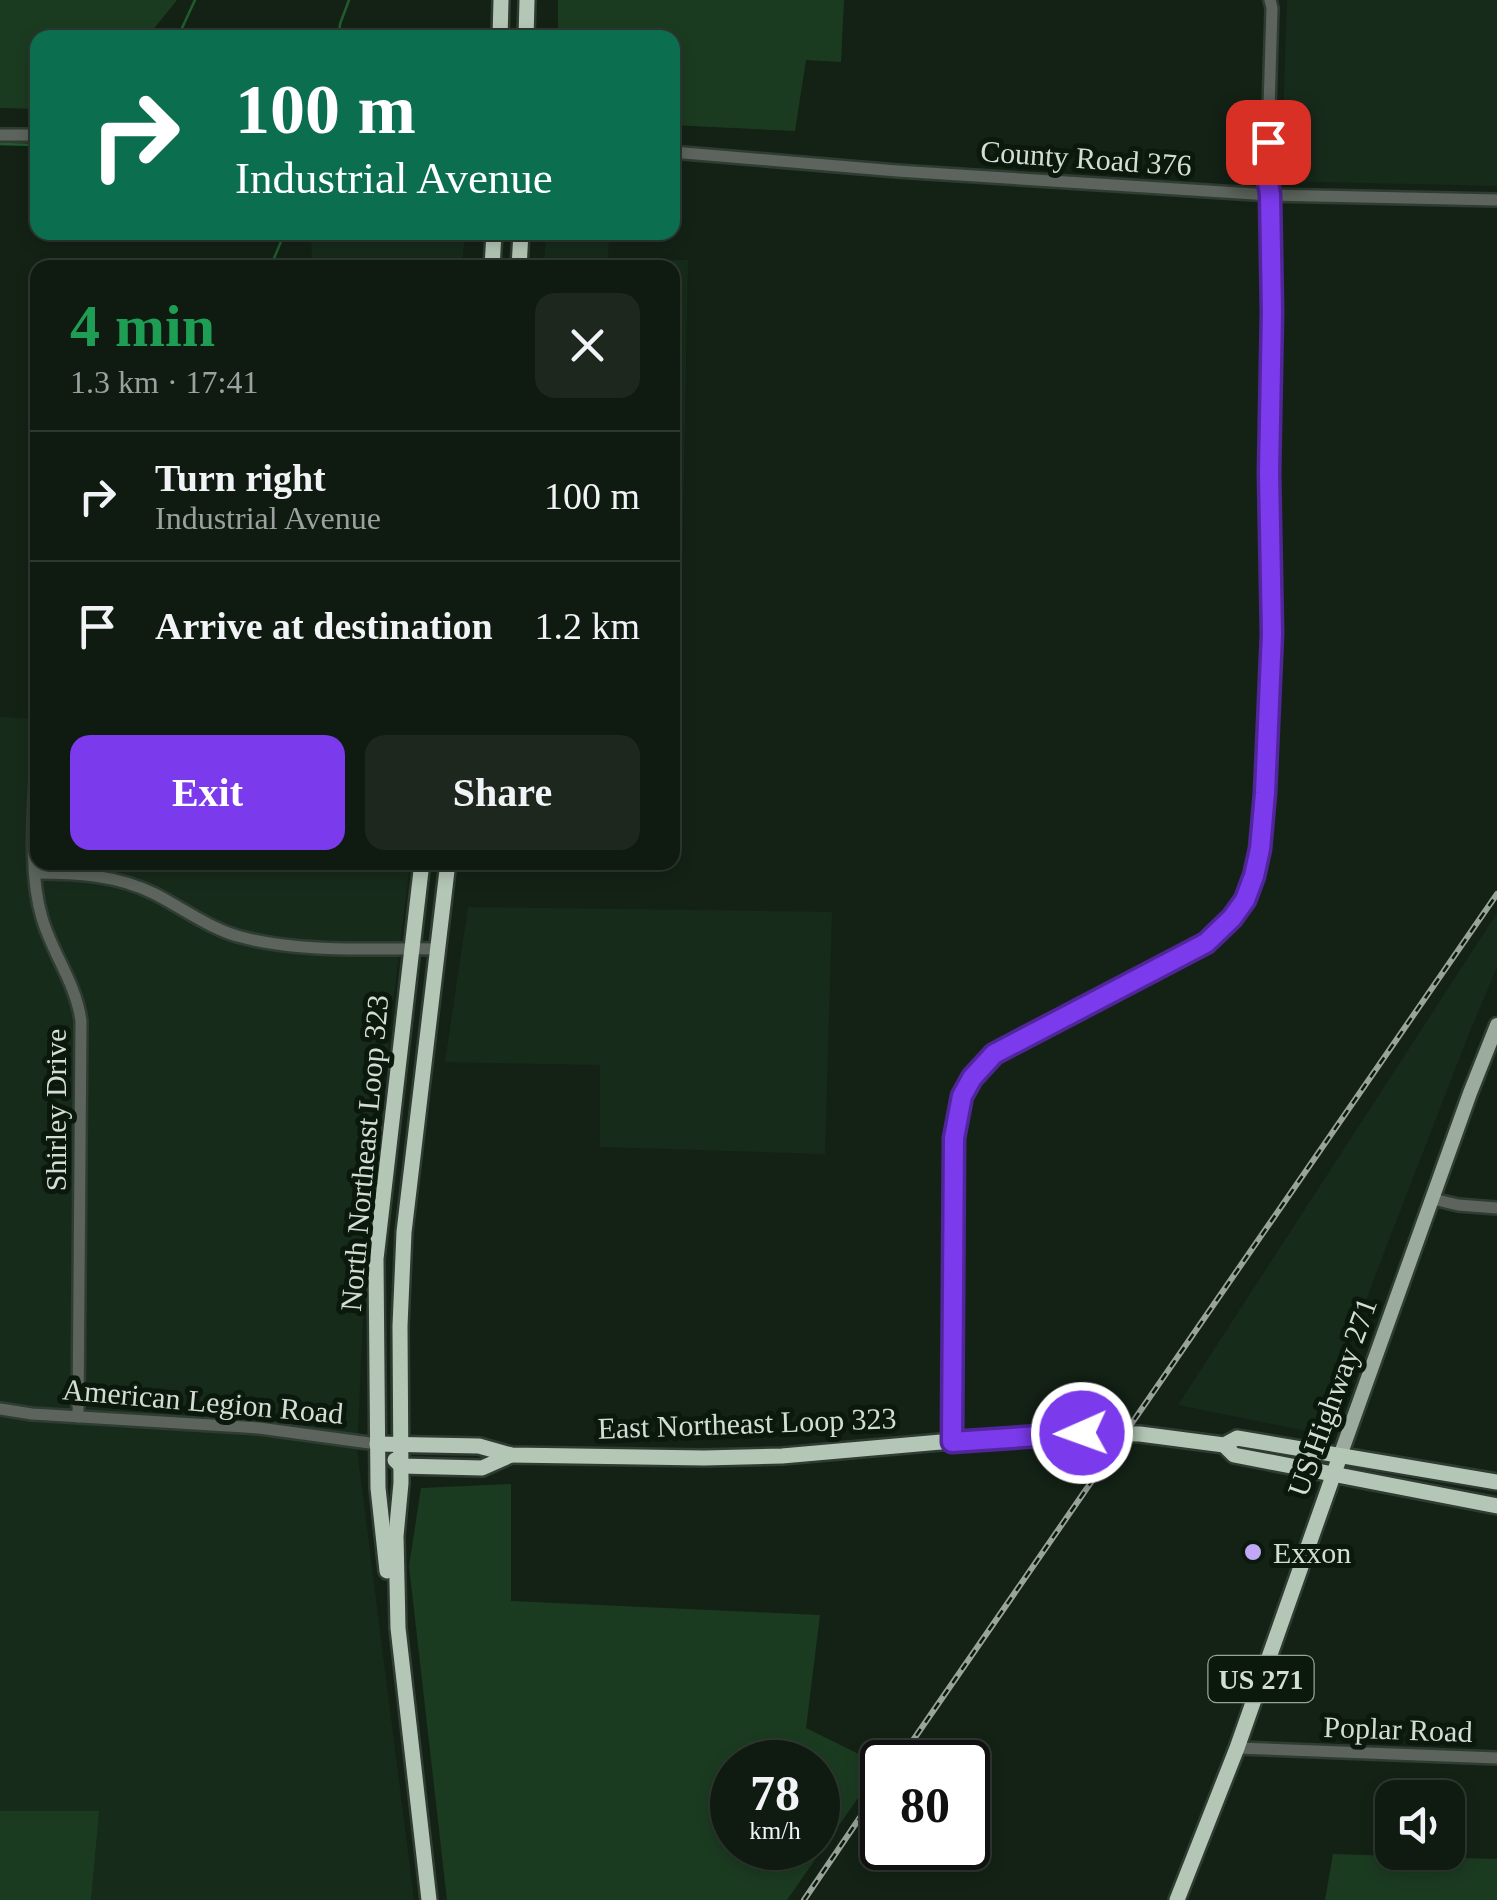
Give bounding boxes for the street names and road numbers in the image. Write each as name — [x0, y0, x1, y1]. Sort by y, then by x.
street label: County Road 376 — [979, 134, 1193, 182]
street label: North Northeast Loop 323 — [334, 993, 394, 1313]
street label: Shirley Drive — [39, 1029, 72, 1191]
street label: US Highway 271 — [1281, 1293, 1383, 1501]
street label: American Legion Road — [61, 1372, 345, 1430]
street label: East Northeast Loop 323 — [597, 1401, 897, 1445]
road number: US 271 — [1208, 1656, 1314, 1702]
street label: Poplar Road — [1323, 1710, 1473, 1748]

